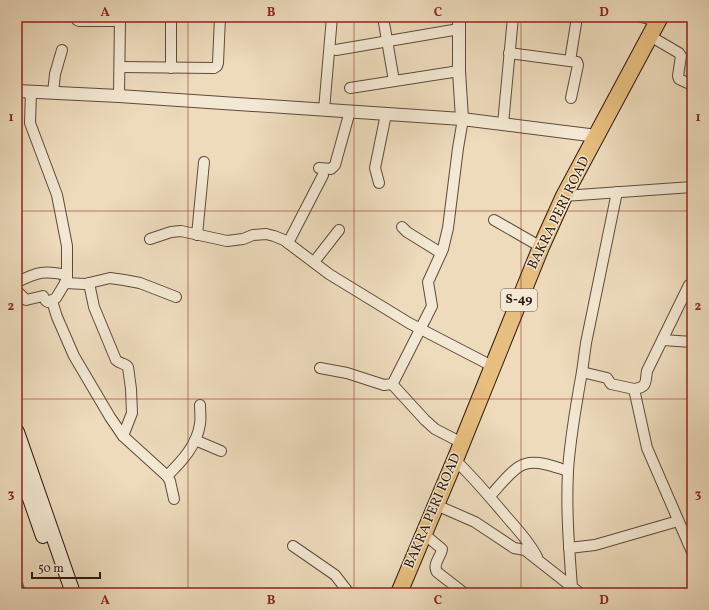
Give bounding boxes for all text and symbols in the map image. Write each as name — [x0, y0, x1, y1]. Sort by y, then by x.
text: A — [100, 4, 110, 22]
text: B — [267, 4, 276, 22]
text: C — [434, 4, 442, 22]
text: D — [599, 4, 609, 22]
text: 1 — [8, 109, 14, 127]
text: 1 — [695, 109, 701, 127]
street label: BAKRA PERI ROAD — [523, 153, 595, 273]
road number: S-49 — [501, 289, 537, 311]
text: 2 — [8, 298, 15, 316]
text: 2 — [695, 298, 702, 316]
street label: BAKRA PERI ROAD — [400, 451, 466, 571]
text: 3 — [8, 486, 15, 504]
text: 3 — [695, 486, 702, 504]
scale bar — [32, 554, 100, 580]
text: 50 m — [38, 561, 64, 577]
text: A — [100, 592, 110, 610]
text: B — [267, 592, 276, 610]
text: C — [434, 592, 442, 610]
text: D — [599, 592, 609, 610]

